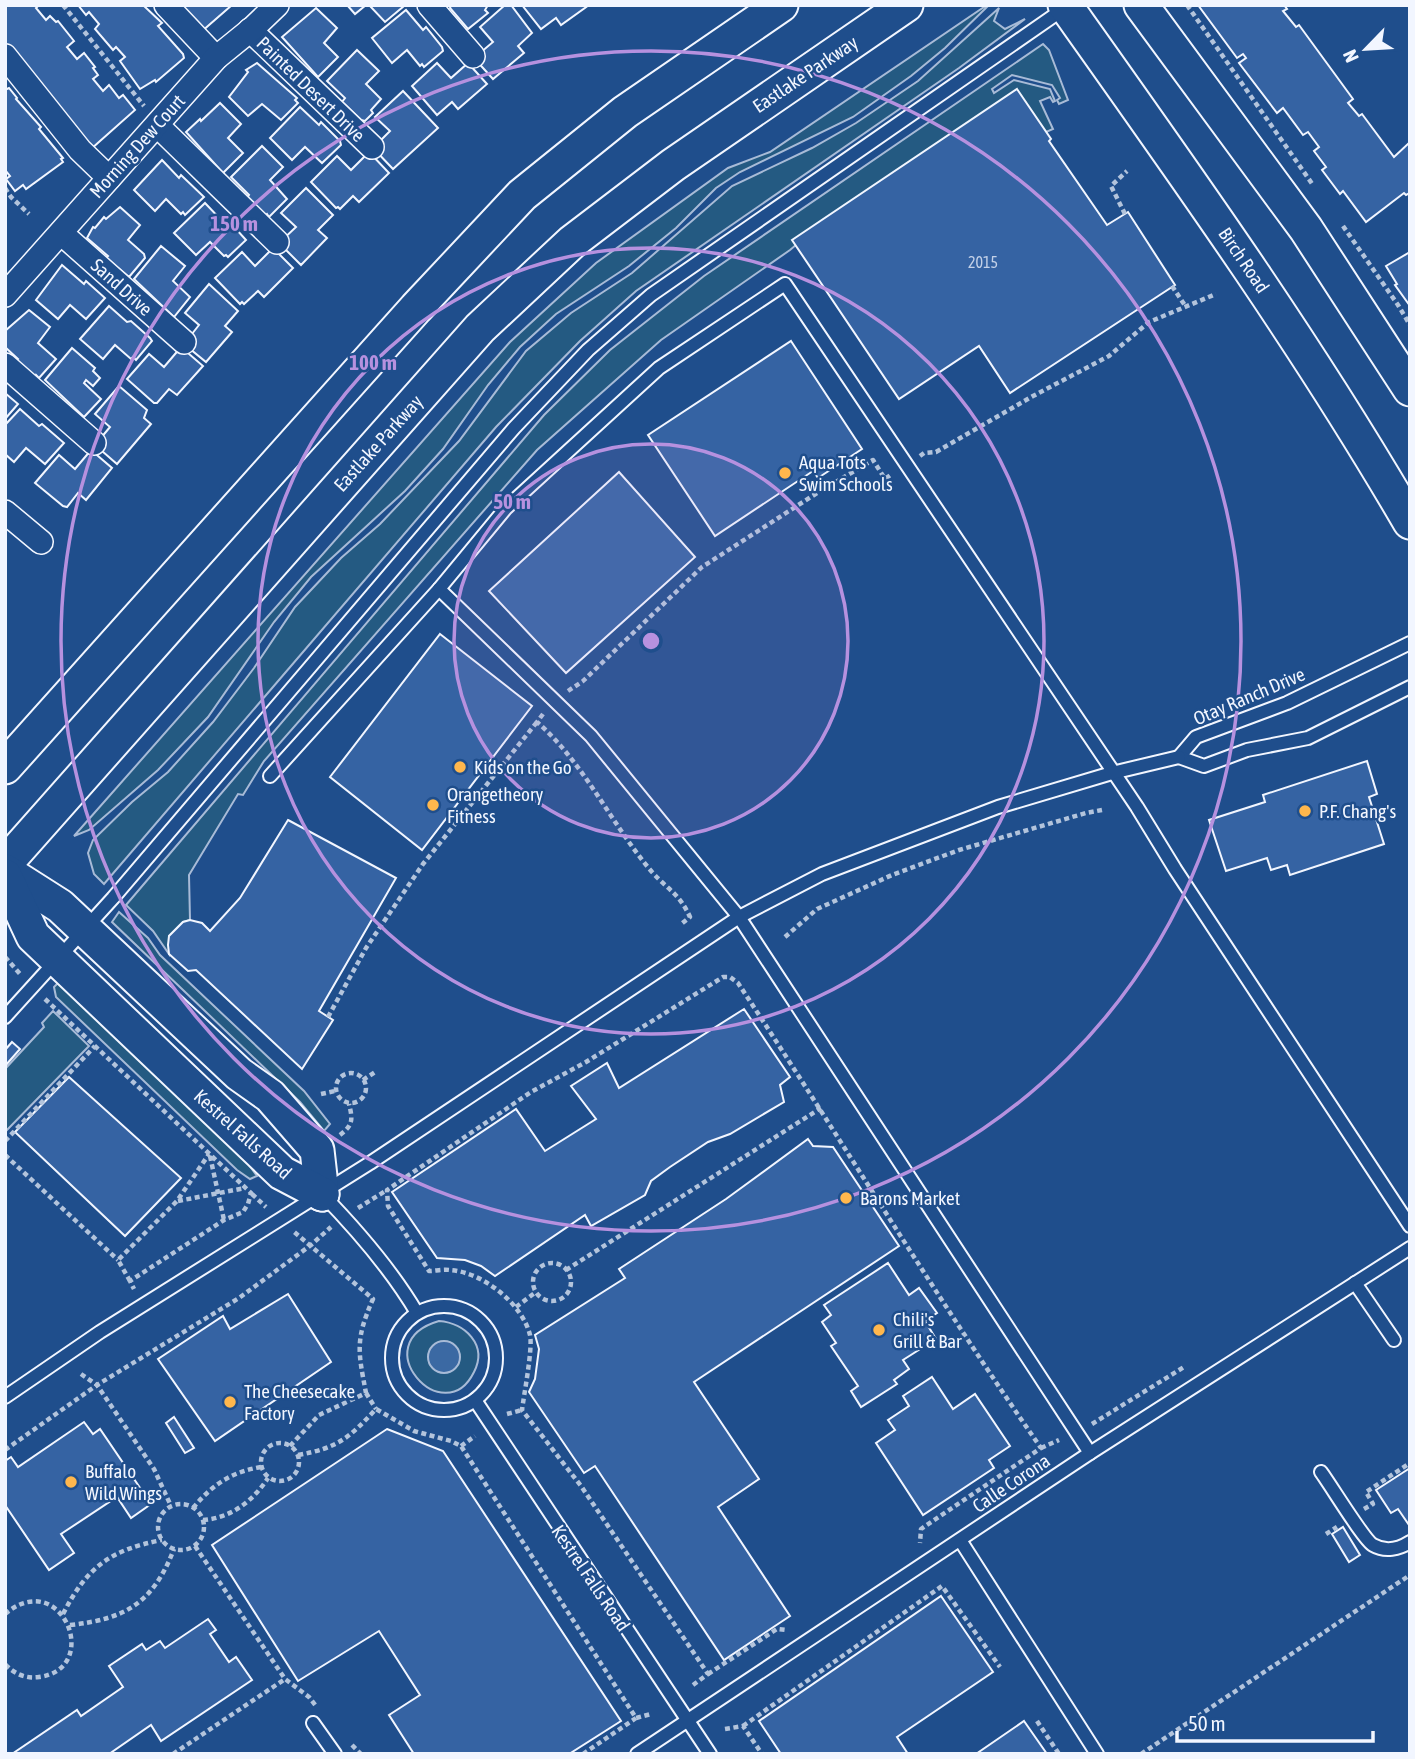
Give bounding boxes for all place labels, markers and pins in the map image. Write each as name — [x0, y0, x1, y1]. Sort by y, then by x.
place label: Aqua Tots Swim Schools — [799, 451, 893, 495]
marker: Aqua Tots Swim Schools — [777, 465, 793, 481]
centre of rings — [639, 629, 663, 653]
place label: Kids on the Go — [474, 756, 572, 778]
marker: Kids on the Go — [452, 759, 468, 775]
place label: Orangetheory Fitness — [447, 783, 544, 827]
marker: Orangetheory Fitness — [425, 797, 441, 813]
place label: P.F. Chang's — [1319, 800, 1396, 822]
marker: P.F. Chang's — [1297, 803, 1313, 819]
place label: Barons Market — [860, 1187, 960, 1209]
marker: Barons Market — [838, 1190, 854, 1206]
place label: Chili's Grill & Bar — [893, 1308, 962, 1352]
marker: Chili's Grill & Bar — [871, 1322, 887, 1338]
place label: The Cheesecake Factory — [244, 1380, 355, 1424]
marker: The Cheesecake Factory — [222, 1394, 238, 1410]
place label: Buffalo Wild Wings — [85, 1460, 162, 1504]
marker: Buffalo Wild Wings — [63, 1474, 79, 1490]

